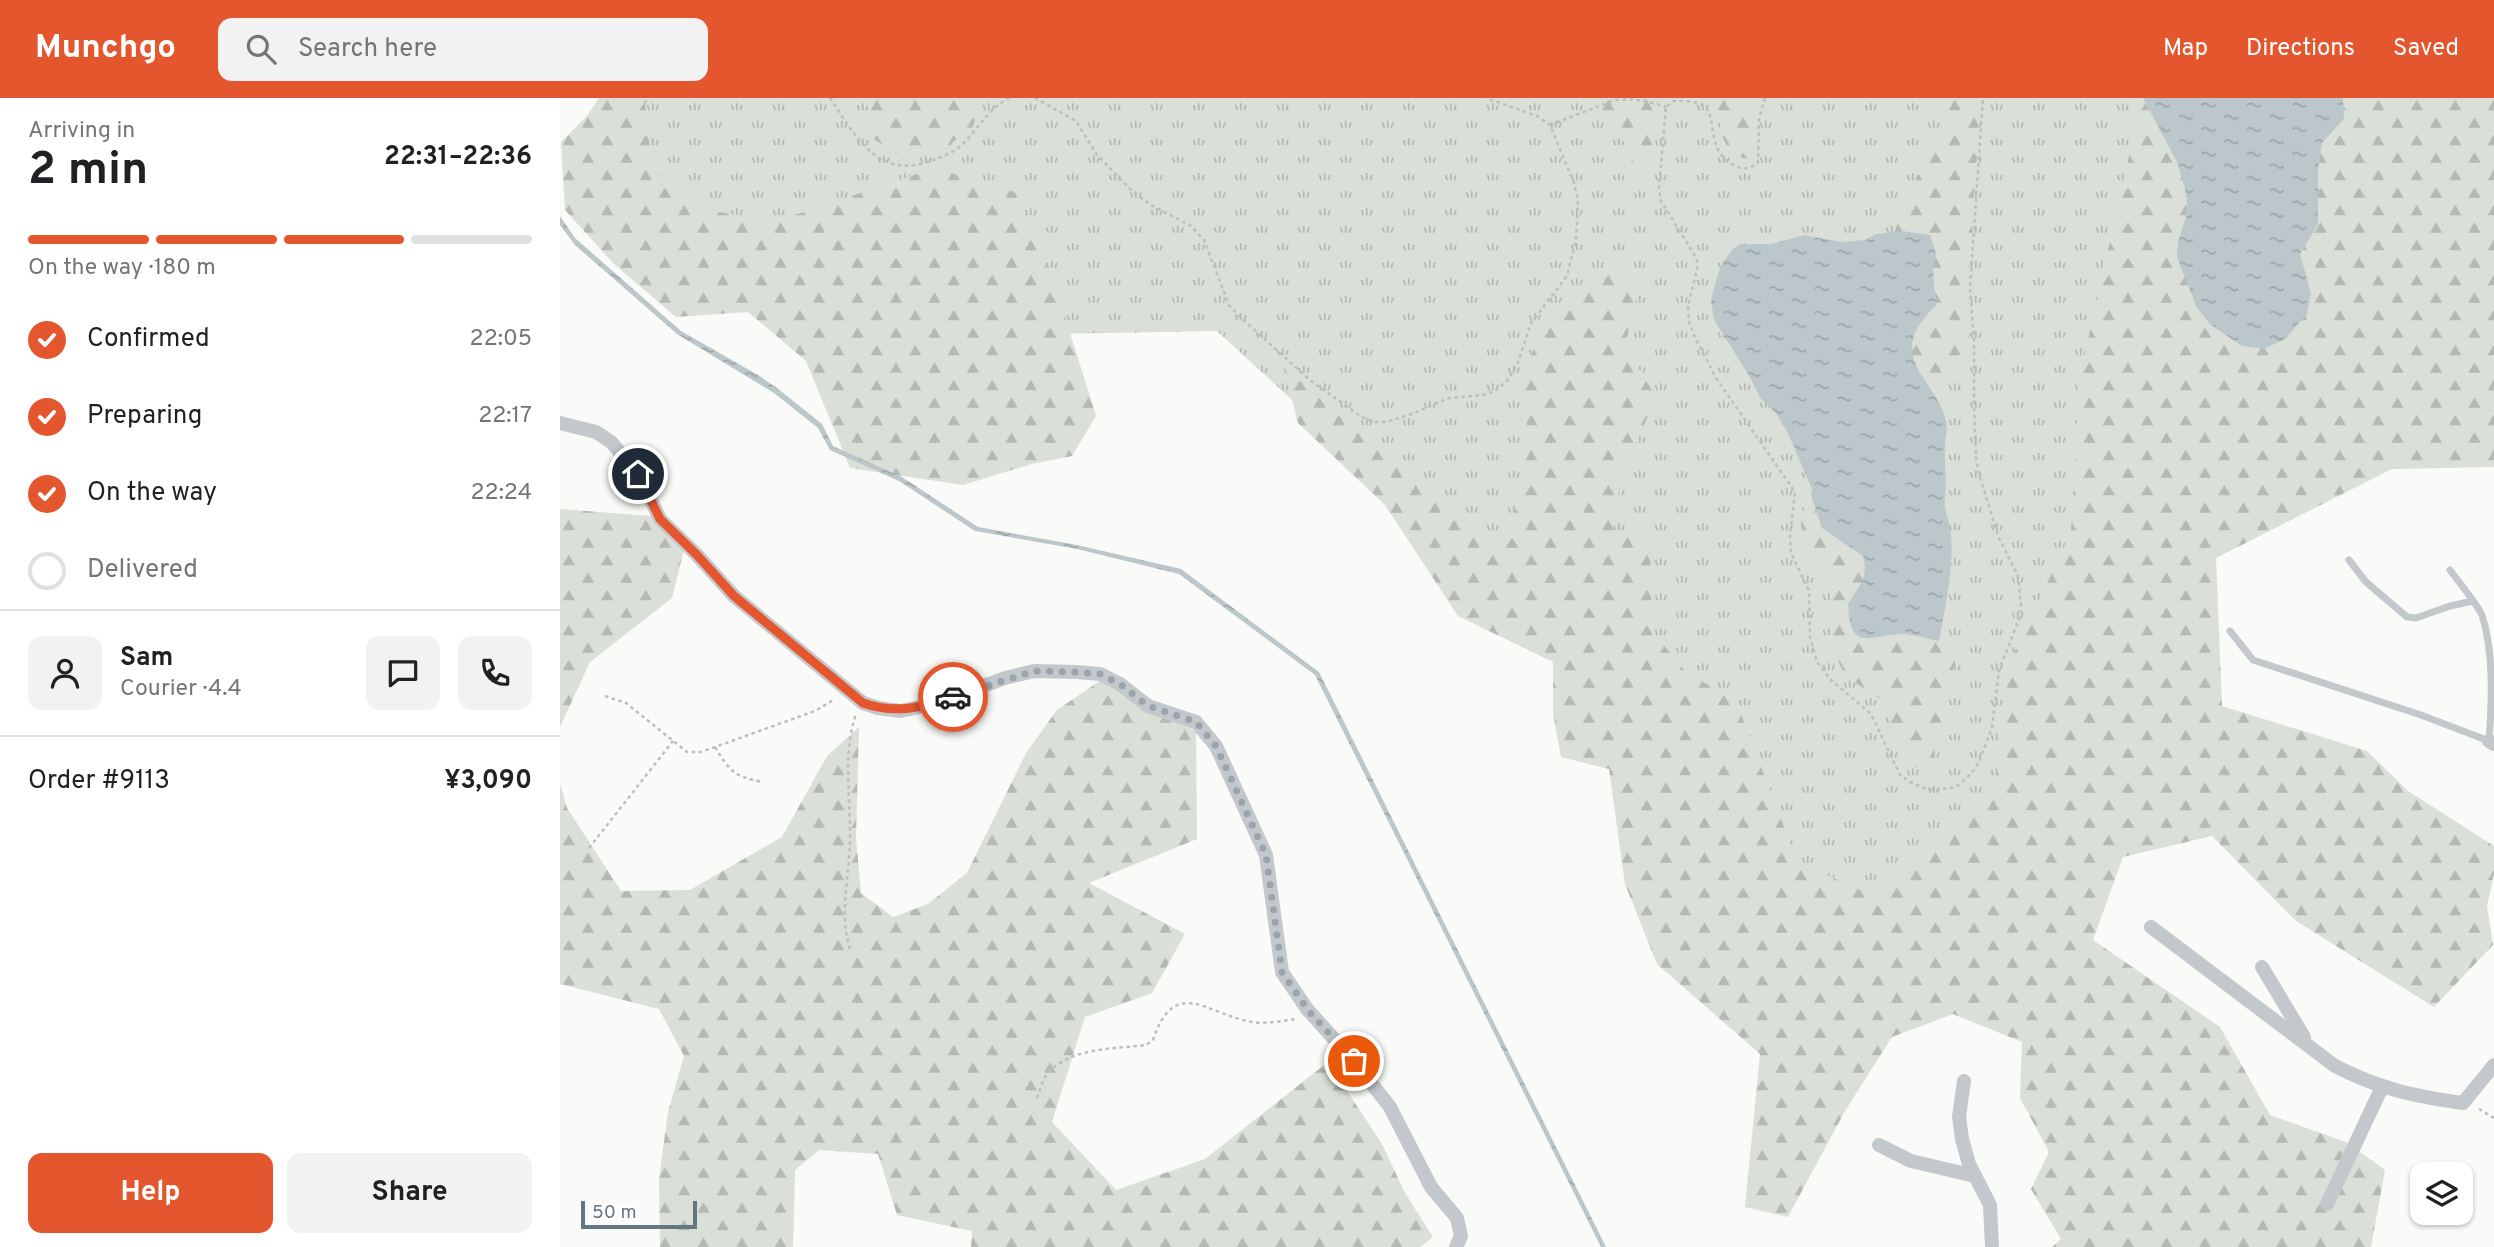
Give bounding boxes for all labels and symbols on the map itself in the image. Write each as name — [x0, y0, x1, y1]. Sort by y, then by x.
pin — [608, 444, 668, 504]
courier — [918, 662, 988, 732]
pin — [1324, 1031, 1384, 1091]
scale bar — [581, 1198, 696, 1230]

